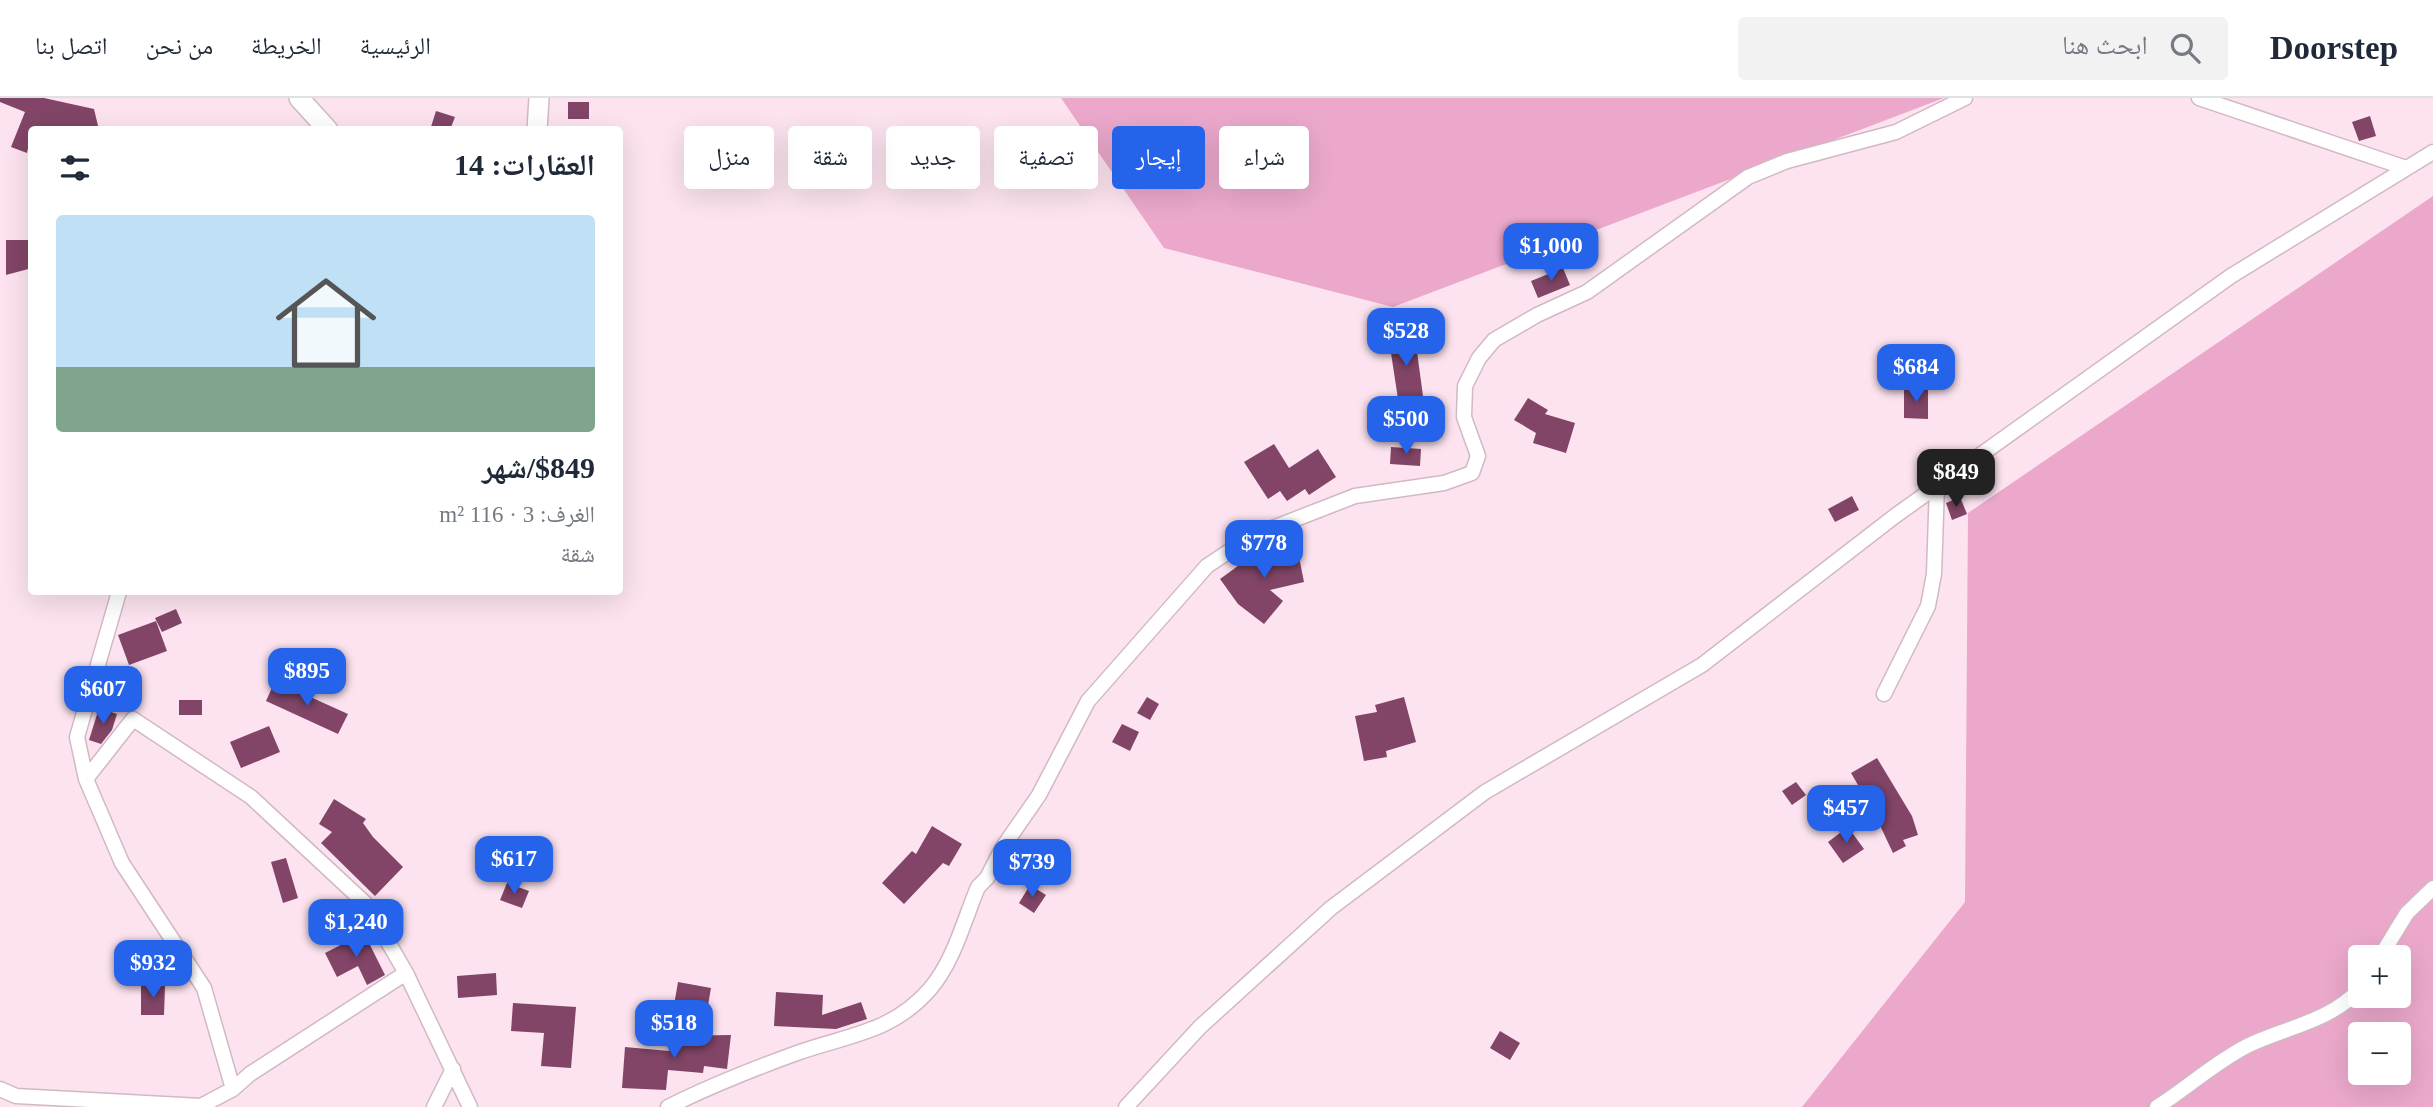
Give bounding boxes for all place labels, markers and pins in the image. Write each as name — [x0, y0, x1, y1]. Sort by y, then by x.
pin: $1,000 — [1494, 223, 1608, 283]
pin: $528 — [1365, 308, 1447, 368]
pin: $684 — [1875, 344, 1957, 404]
pin: $500 — [1365, 396, 1447, 456]
pin: $849 — [1915, 450, 1997, 509]
pin: $778 — [1223, 520, 1305, 580]
pin: $895 — [266, 648, 348, 708]
pin: $607 — [62, 666, 144, 726]
pin: $457 — [1805, 786, 1887, 845]
pin: $617 — [473, 836, 555, 896]
pin: $739 — [991, 840, 1073, 899]
pin: $1,240 — [299, 900, 413, 959]
pin: $932 — [112, 940, 194, 1000]
pin: $518 — [633, 1000, 715, 1060]

